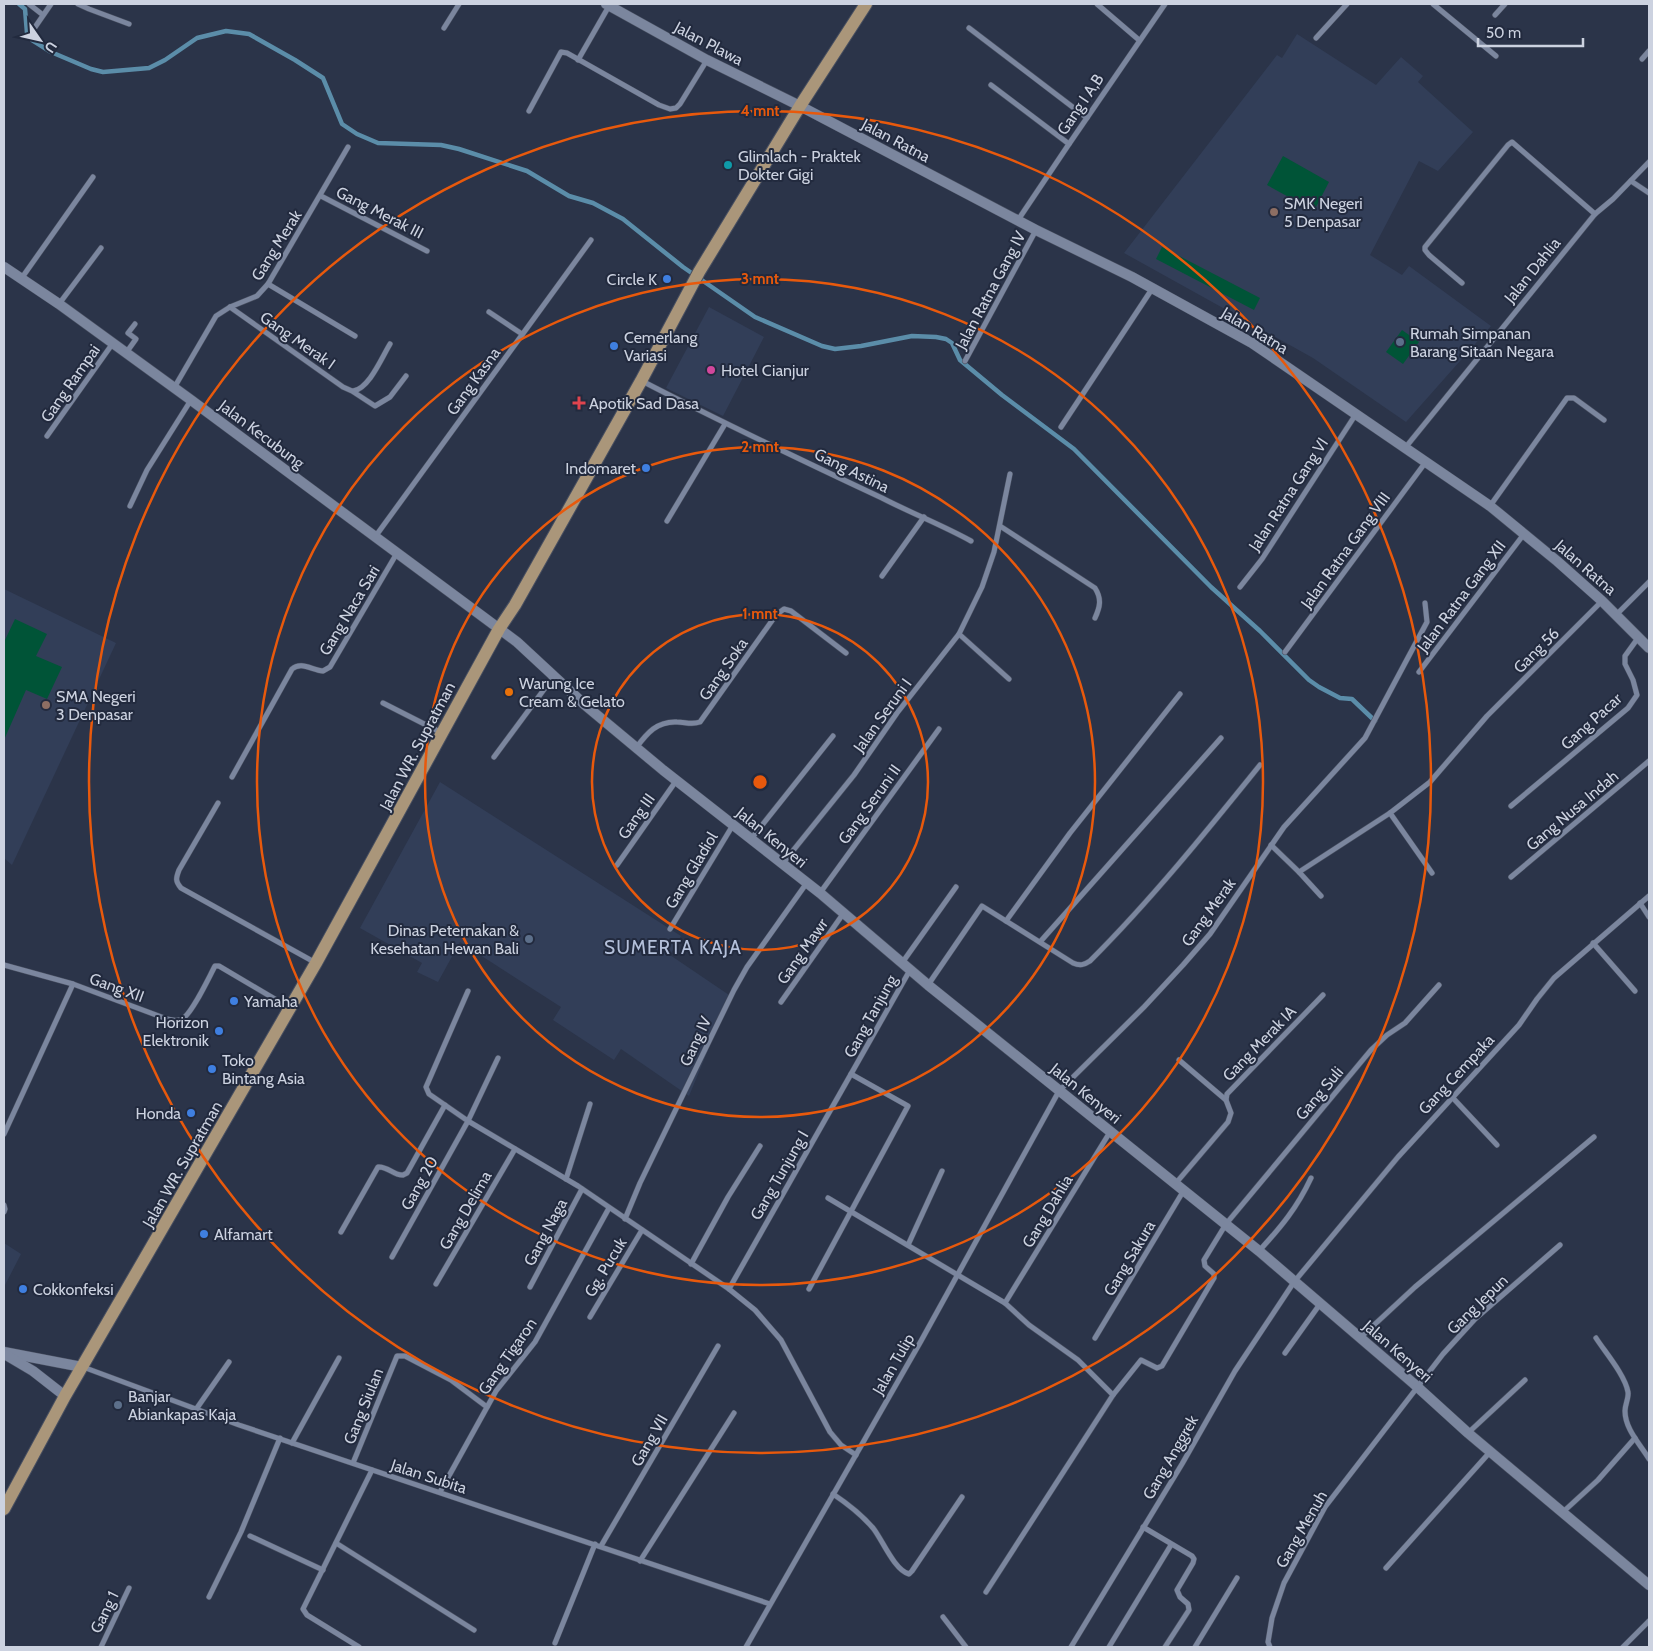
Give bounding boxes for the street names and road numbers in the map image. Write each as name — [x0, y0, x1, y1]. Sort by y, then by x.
street label: Jalan Plawa — [670, 17, 747, 70]
street label: Gang I A,B — [1053, 70, 1108, 138]
street label: Jalan Ratna — [857, 114, 933, 167]
street label: Gang Merak III — [333, 182, 427, 243]
street label: Gang Merak — [247, 206, 306, 284]
street label: Jalan Ratna Gang IV — [951, 228, 1030, 353]
street label: Jalan Dahlia — [1500, 234, 1565, 308]
street label: Jalan Ratna — [1217, 303, 1292, 358]
street label: Gang Merak I — [256, 308, 339, 373]
street label: Gang Rampai — [37, 341, 104, 426]
street label: Gang Kasna — [443, 344, 504, 419]
street label: Jalan Kecubung — [214, 395, 309, 473]
street label: Jalan Ratna Gang VI — [1244, 434, 1332, 555]
street label: Gang Astina — [811, 444, 893, 497]
street label: Jalan Ratna Gang VIII — [1296, 488, 1394, 613]
street label: Jalan Ratna — [1550, 535, 1620, 599]
street label: Jalan Ratna Gang XII — [1413, 537, 1510, 657]
street label: Gang Naca Sari — [315, 562, 384, 659]
street label: Gang 56 — [1510, 624, 1563, 677]
street label: Gang Soka — [695, 634, 752, 704]
street label: Jalan Seruni I — [849, 675, 916, 757]
street label: Jalan WR. Supratman — [375, 679, 459, 814]
street label: Gang Pacar — [1557, 688, 1626, 754]
street label: Gang Seruni II — [834, 761, 905, 848]
street label: Gang Nusa Indah — [1522, 766, 1622, 854]
street label: Gang III — [614, 790, 659, 843]
street label: Jalan Kenyeri — [732, 802, 811, 872]
street label: Gang Gladiol — [661, 828, 722, 912]
street label: Gang Merak — [1177, 874, 1240, 950]
street label: Gang Mawr — [773, 914, 833, 988]
street label: Gang XII — [87, 969, 147, 1006]
street label: Gang Tanjung — [840, 971, 901, 1061]
street label: Gang Merak IA — [1219, 1002, 1300, 1085]
street label: Gang IV — [676, 1013, 715, 1069]
street label: Gang Cempaka — [1415, 1030, 1498, 1118]
street label: Jalan Kenyeri — [1046, 1058, 1125, 1128]
street label: Gang Suli — [1292, 1063, 1347, 1124]
street label: Jalan WR. Supratman — [138, 1098, 226, 1232]
street label: Gang Tunjung I — [746, 1127, 813, 1223]
street label: Gang 20 — [397, 1153, 442, 1213]
street label: Gang Delima — [435, 1167, 496, 1253]
street label: Gang Dahlia — [1018, 1171, 1077, 1251]
street label: Gang Naga — [520, 1195, 571, 1269]
street label: Gang Sakura — [1100, 1217, 1159, 1299]
street label: Gg. Pucuk — [580, 1233, 631, 1300]
street label: Gang Jepun — [1443, 1271, 1512, 1338]
street label: Gang Tigaron — [474, 1314, 541, 1398]
street label: Jalan Kenyeri — [1358, 1315, 1436, 1387]
street label: Jalan Tulip — [868, 1330, 919, 1399]
street label: Gang Siulan — [340, 1365, 387, 1447]
street label: Gang VII — [627, 1411, 672, 1470]
street label: Gang Anggrek — [1139, 1411, 1203, 1503]
street label: Jalan Subita — [388, 1455, 469, 1498]
street label: Gang Menuh — [1272, 1487, 1331, 1571]
street label: Gang 1 — [86, 1588, 123, 1636]

